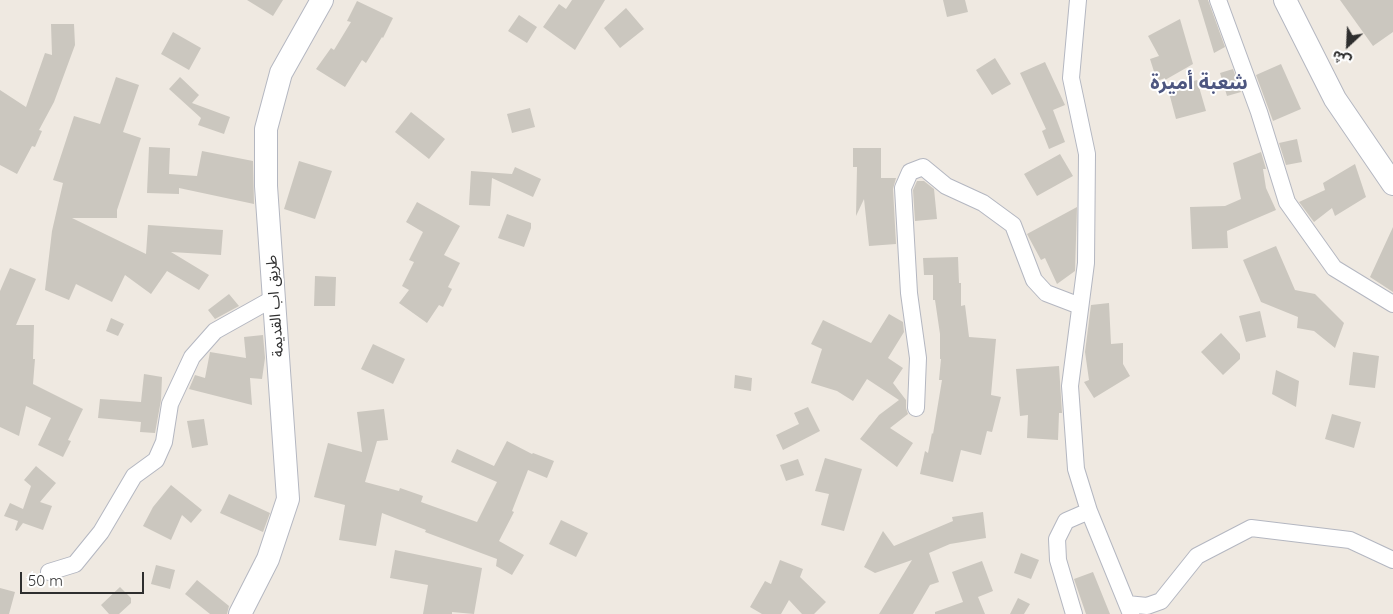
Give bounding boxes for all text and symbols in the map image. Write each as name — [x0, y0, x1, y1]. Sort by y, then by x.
north arrow — [1323, 20, 1373, 70]
text: ش — [1329, 46, 1354, 71]
district label: شعبة أميرة — [1150, 71, 1248, 95]
street label: طريق اب القديمة — [262, 254, 288, 358]
scale bar — [22, 562, 146, 594]
text: 50 m — [28, 571, 63, 590]

